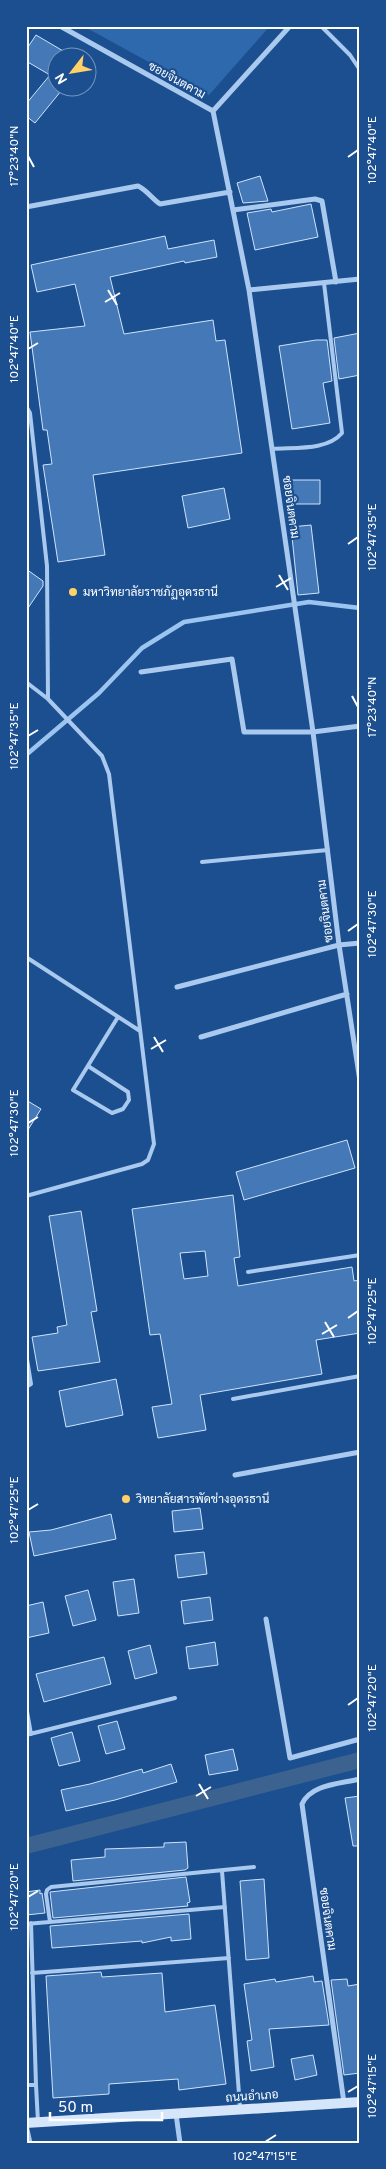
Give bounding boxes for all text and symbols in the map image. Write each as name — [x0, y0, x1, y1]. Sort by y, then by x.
north arrow — [48, 48, 98, 98]
street label: ซอยจินตคาม — [145, 59, 208, 103]
text: N — [52, 69, 72, 87]
text: 102°47'40"E — [365, 116, 381, 184]
text: 17°23'40"N — [7, 125, 23, 187]
text: 102°47'40"E — [7, 315, 23, 383]
street label: ซอยจินตคาม — [278, 475, 302, 540]
text: 102°47'35"E — [365, 503, 381, 571]
place label: มหาวิทยาลัยราชภัฏอุดรธานี — [83, 584, 218, 601]
marker: มหาวิทยาลัยราชภัฏอุดรธานี — [67, 586, 79, 598]
text: 17°23'40"N — [365, 676, 381, 738]
text: 102°47'35"E — [7, 702, 23, 770]
street label: ซอยจินตคาม — [314, 878, 338, 943]
text: 102°47'30"E — [365, 890, 381, 958]
text: 102°47'30"E — [7, 1089, 23, 1157]
text: 102°47'25"E — [365, 1277, 381, 1345]
text: 102°47'25"E — [7, 1476, 23, 1544]
place label: วิทยาลัยสารพัดช่างอุดรธานี — [135, 1491, 270, 1508]
marker: วิทยาลัยสารพัดช่างอุดรธานี — [120, 1493, 132, 1505]
text: 102°47'20"E — [365, 1664, 381, 1732]
text: 102°47'20"E — [7, 1863, 23, 1931]
street label: ซอยจินตคาม — [315, 1887, 339, 1952]
text: 102°47'15"E — [365, 2054, 381, 2118]
street label: ถนนอำเภอ — [225, 2087, 279, 2107]
scale bar — [50, 2089, 162, 2121]
text: 50 m — [58, 2099, 93, 2118]
text: 102°47'15"E — [233, 2149, 297, 2165]

